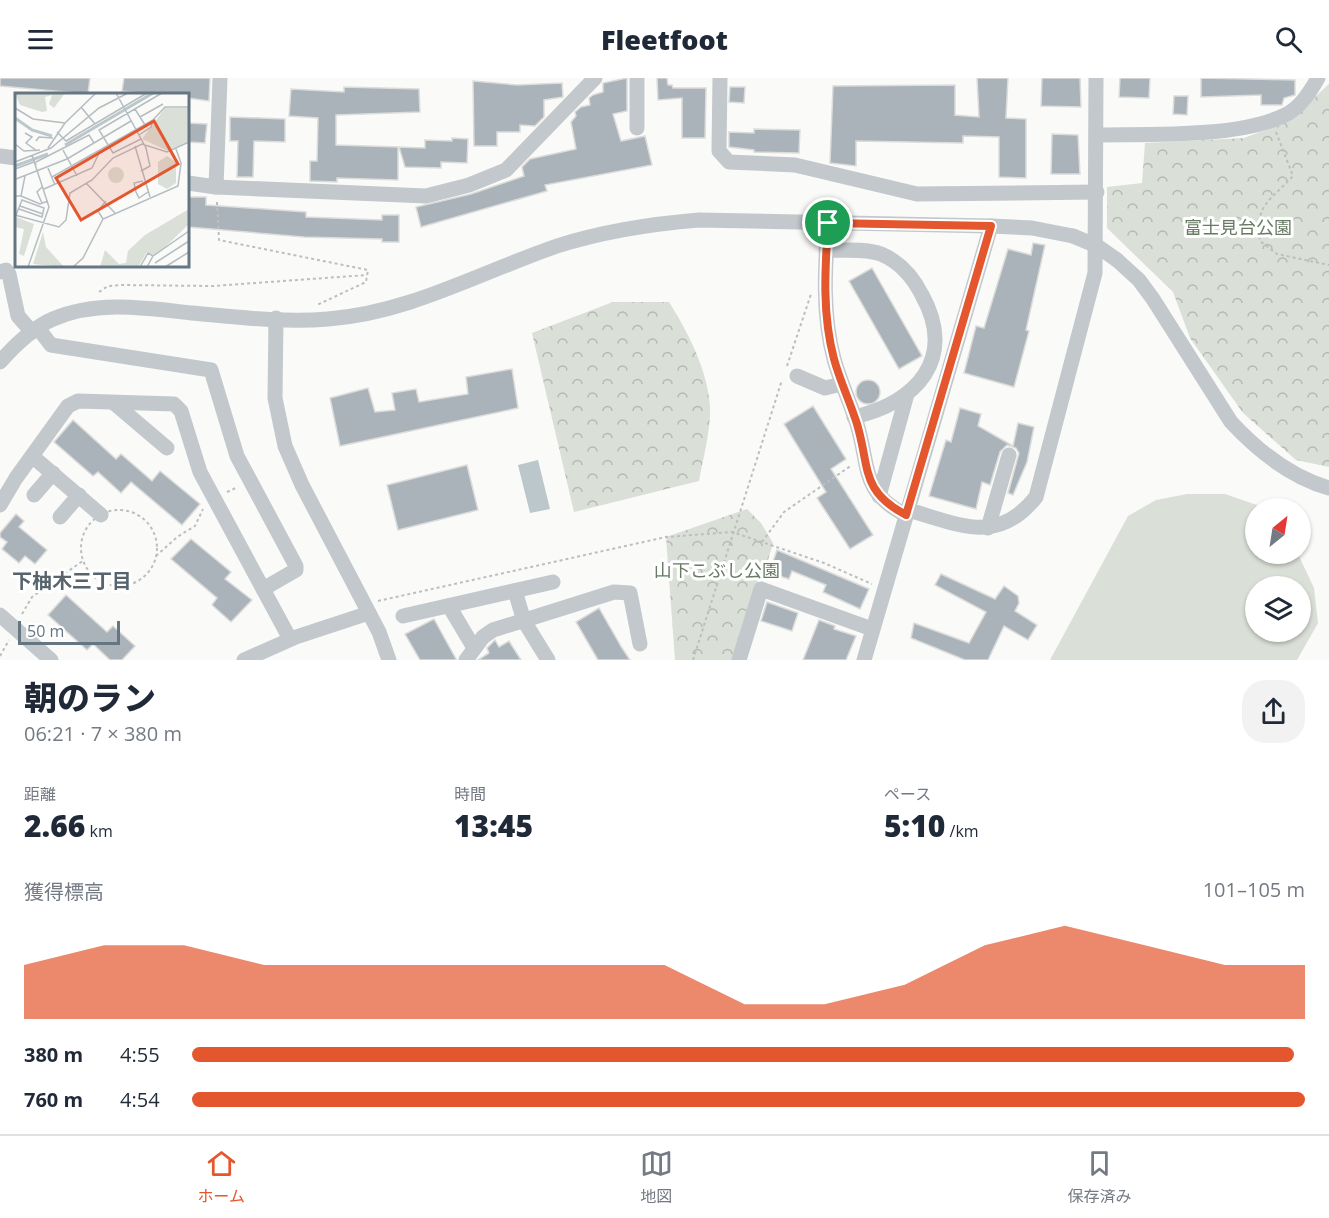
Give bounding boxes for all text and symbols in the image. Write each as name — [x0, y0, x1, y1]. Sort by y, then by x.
text: Fleetfoot — [601, 21, 728, 58]
icon: menu — [24, 23, 57, 56]
icon: search — [1272, 23, 1305, 56]
inset map — [15, 93, 189, 267]
pin — [802, 197, 853, 248]
icon: arrive — [811, 206, 844, 239]
park label: 富士見台公園 — [1184, 215, 1292, 239]
north arrow — [1245, 498, 1311, 564]
map controls — [1245, 498, 1311, 642]
park label: 山下こぶし公園 — [654, 558, 780, 582]
district label: 下柚木三丁目 — [12, 567, 132, 594]
button: layers — [1245, 576, 1311, 642]
scale bar — [18, 618, 120, 646]
text: 50 m — [27, 620, 64, 642]
text: 朝のラン — [24, 675, 156, 720]
button: share — [1242, 680, 1305, 743]
text: 06:21 · 7 × 380 m — [24, 720, 182, 747]
text: 距離 — [24, 783, 56, 805]
text: 時間 — [454, 783, 486, 805]
text: ペース — [884, 783, 931, 805]
text: 2.66 — [24, 805, 85, 846]
text: 13:45 — [454, 805, 533, 846]
text: 5:10 — [884, 805, 945, 846]
text: km — [85, 820, 113, 842]
text: /km — [945, 820, 979, 842]
text: 101–105 m — [1203, 876, 1305, 903]
text: 獲得標高 — [24, 878, 104, 905]
text: 380 m — [24, 1041, 83, 1068]
text: 4:55 — [120, 1041, 160, 1068]
text: 760 m — [24, 1086, 83, 1113]
text: 4:54 — [120, 1086, 160, 1113]
tab: ホーム — [197, 1147, 245, 1207]
tab: 地図 — [640, 1147, 673, 1207]
tab: 保存済み — [1068, 1147, 1132, 1207]

